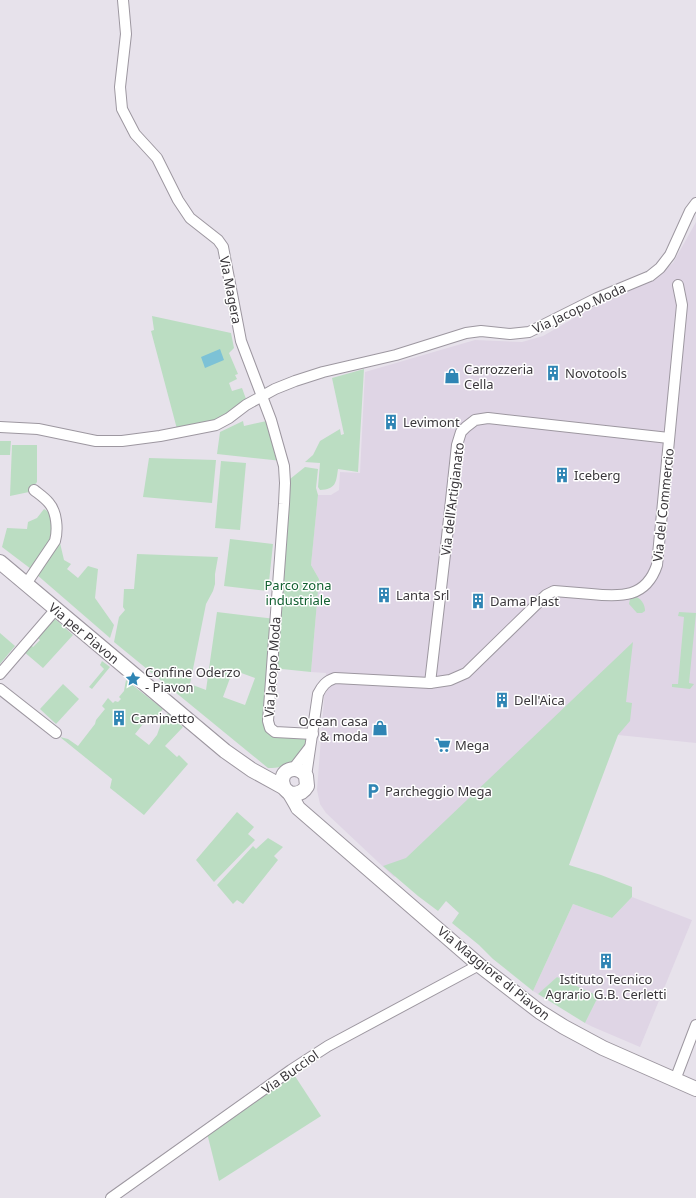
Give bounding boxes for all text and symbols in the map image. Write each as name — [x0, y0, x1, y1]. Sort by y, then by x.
street label: Via Magera — [216, 255, 246, 325]
street label: Via Jacopo Moda — [529, 279, 629, 337]
place label: Carrozzeria Cella — [464, 360, 533, 393]
building icon: Novotools — [544, 364, 562, 382]
place label: Novotools — [565, 364, 627, 382]
shop icon: Carrozzeria Cella — [443, 367, 461, 385]
building icon: Levimont — [382, 413, 400, 431]
place label: Levimont — [403, 413, 460, 431]
street label: Via dell'Artigianato — [436, 441, 468, 557]
street label: Via del Commercio — [648, 447, 678, 563]
building icon: Iceberg — [553, 466, 571, 484]
place label: Iceberg — [574, 466, 621, 484]
park label: Parco zona industriale — [264, 576, 332, 609]
building icon: Lanta Srl — [375, 586, 393, 604]
place label: Lanta Srl — [396, 586, 449, 604]
building icon: Dama Plast — [469, 592, 487, 610]
place label: Dama Plast — [490, 592, 559, 610]
street label: Via per Piavon — [45, 598, 123, 668]
street label: Via Jacopo Moda — [260, 616, 284, 718]
place label: Confine Oderzo - Piavon — [145, 663, 241, 696]
place icon: Confine Oderzo - Piavon — [124, 670, 142, 688]
building icon: Dell'Aica — [493, 691, 511, 709]
place label: Dell'Aica — [514, 691, 565, 709]
building icon: Caminetto — [110, 709, 128, 727]
place label: Caminetto — [131, 709, 195, 727]
place label: Ocean casa & moda — [299, 712, 368, 745]
shop icon: Ocean casa & moda — [371, 719, 389, 737]
supermarket icon: Mega — [434, 736, 452, 754]
place label: Mega — [455, 736, 489, 754]
parking icon: Parcheggio Mega — [364, 782, 382, 800]
place label: Parcheggio Mega — [385, 782, 492, 800]
street label: Via Maggiore di Piavon — [434, 922, 554, 1024]
building icon: Istituto Tecnico Agrario G.B. Cerletti — [597, 952, 615, 970]
place label: Istituto Tecnico Agrario G.B. Cerletti — [545, 970, 667, 1003]
street label: Via Bucciol — [258, 1046, 322, 1098]

